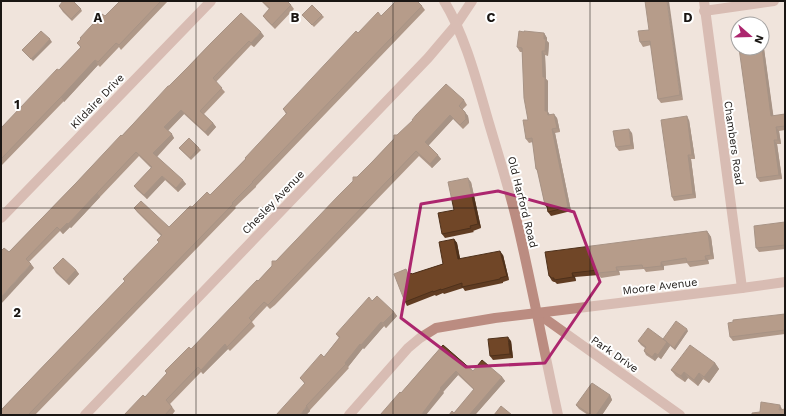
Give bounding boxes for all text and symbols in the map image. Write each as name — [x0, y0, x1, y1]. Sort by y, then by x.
text: A — [94, 10, 103, 25]
text: B — [291, 10, 300, 25]
text: C — [487, 10, 496, 25]
text: D — [683, 10, 693, 25]
north arrow — [730, 16, 770, 56]
text: N — [751, 33, 766, 45]
street label: Kildaire Drive — [68, 71, 127, 132]
text: 1 — [14, 97, 20, 112]
street label: Chambers Road — [721, 100, 746, 186]
street label: Old Harford Road — [505, 155, 540, 249]
street label: Chesley Avenue — [240, 168, 307, 237]
street label: Moore Avenue — [622, 275, 698, 298]
text: 2 — [13, 305, 21, 320]
street label: Park Drive — [589, 333, 641, 375]

